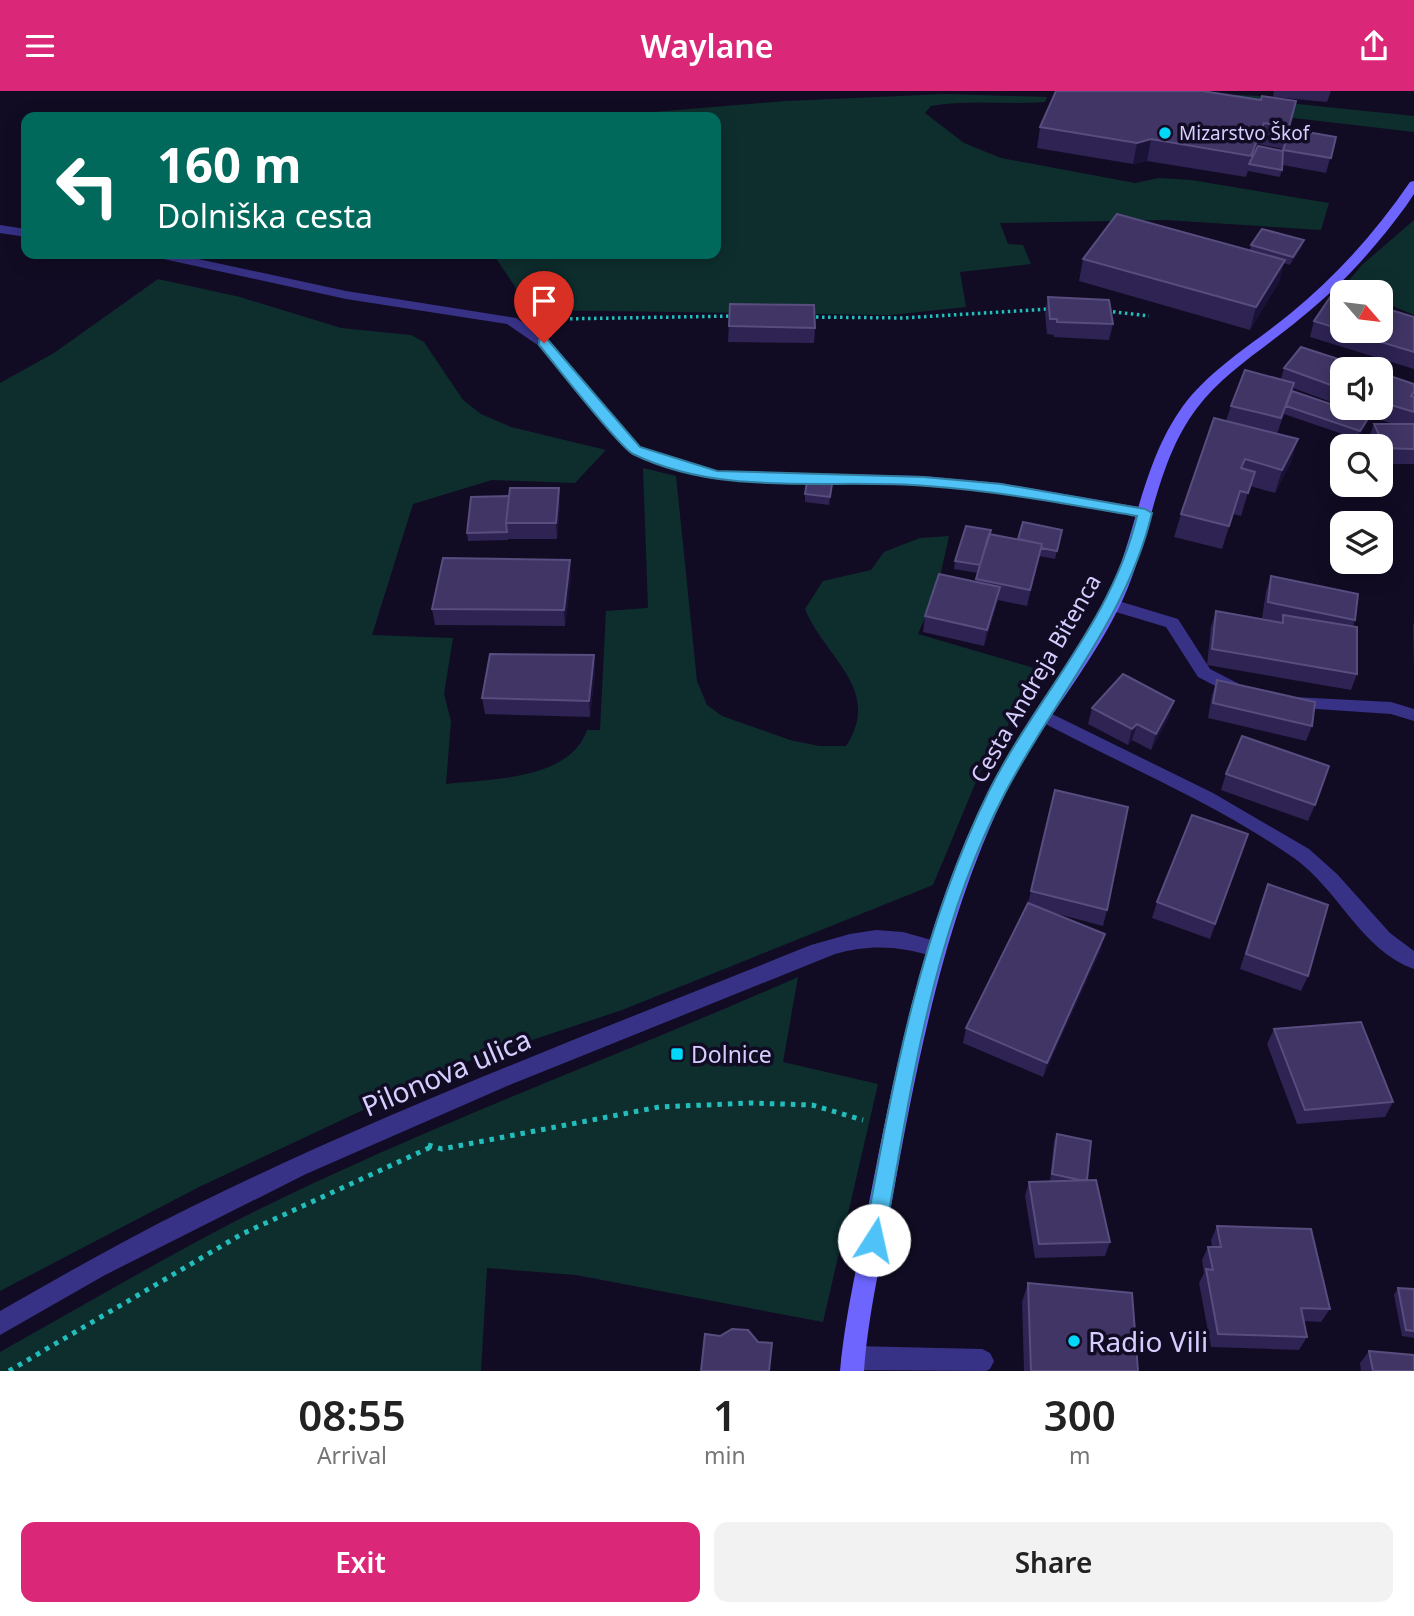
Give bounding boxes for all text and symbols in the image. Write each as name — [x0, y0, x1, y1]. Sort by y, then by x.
text: Waylane — [640, 24, 774, 67]
icon: menu — [21, 27, 59, 65]
icon: share — [1355, 27, 1393, 65]
place label: Mizarstvo Škof — [1179, 120, 1311, 146]
marker: Mizarstvo Škof — [1157, 125, 1173, 141]
text: 160 m — [157, 131, 302, 197]
icon: left — [42, 140, 133, 231]
text: Dolniška cesta — [157, 194, 373, 237]
pin — [514, 271, 574, 343]
north arrow — [1330, 280, 1393, 343]
map controls — [1330, 280, 1393, 574]
icon: arrive — [525, 282, 563, 320]
button: sound — [1330, 357, 1393, 420]
button: search — [1330, 434, 1393, 497]
button: layers — [1330, 511, 1393, 574]
street label: Cesta Andreja Bitenca — [962, 568, 1108, 788]
street label: Pilonova ulica — [356, 1019, 536, 1125]
place label: Dolnice — [691, 1038, 772, 1070]
marker: Dolnice — [669, 1046, 685, 1062]
position arrow — [837, 1203, 911, 1277]
place label: Radio Vili — [1088, 1322, 1208, 1360]
marker: Radio Vili — [1066, 1333, 1082, 1349]
text: 08:55 — [298, 1386, 406, 1443]
text: 1 — [713, 1386, 737, 1443]
text: 300 — [1044, 1386, 1116, 1443]
text: Arrival — [317, 1439, 387, 1471]
text: min — [704, 1439, 746, 1471]
text: m — [1069, 1439, 1091, 1471]
button: Exit — [21, 1522, 700, 1602]
button: Share — [714, 1522, 1393, 1602]

